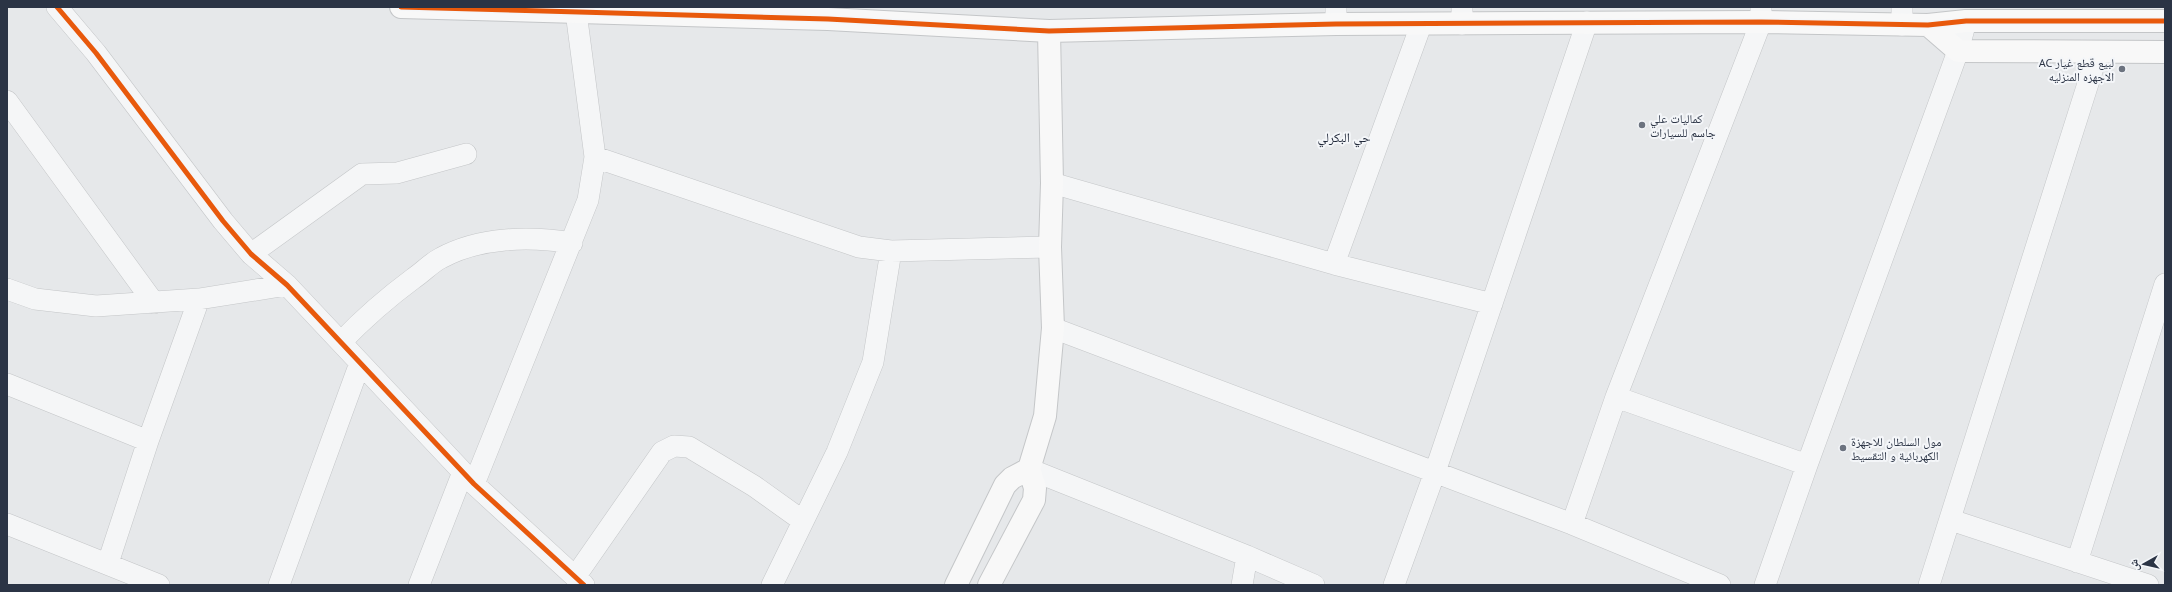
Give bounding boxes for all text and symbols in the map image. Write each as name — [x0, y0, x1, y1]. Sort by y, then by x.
place label: AC لبيع قطع غيار الاجهزه المنزليه — [2039, 55, 2114, 84]
marker: AC لبيع قطع غيار الاجهزه المنزليه — [2117, 64, 2127, 74]
place label: كماليات علي جاسم للسيارات — [1650, 111, 1716, 141]
marker: كماليات علي جاسم للسيارات — [1637, 120, 1647, 130]
district label: حي البكرلي — [1317, 129, 1371, 148]
place label: مول السلطان للاجهزة الكهربائية و التقسيط — [1851, 434, 1941, 463]
marker: مول السلطان للاجهزة الكهربائية و التقسيط — [1838, 443, 1848, 453]
north arrow — [2124, 544, 2164, 584]
text: ش — [2126, 558, 2143, 572]

